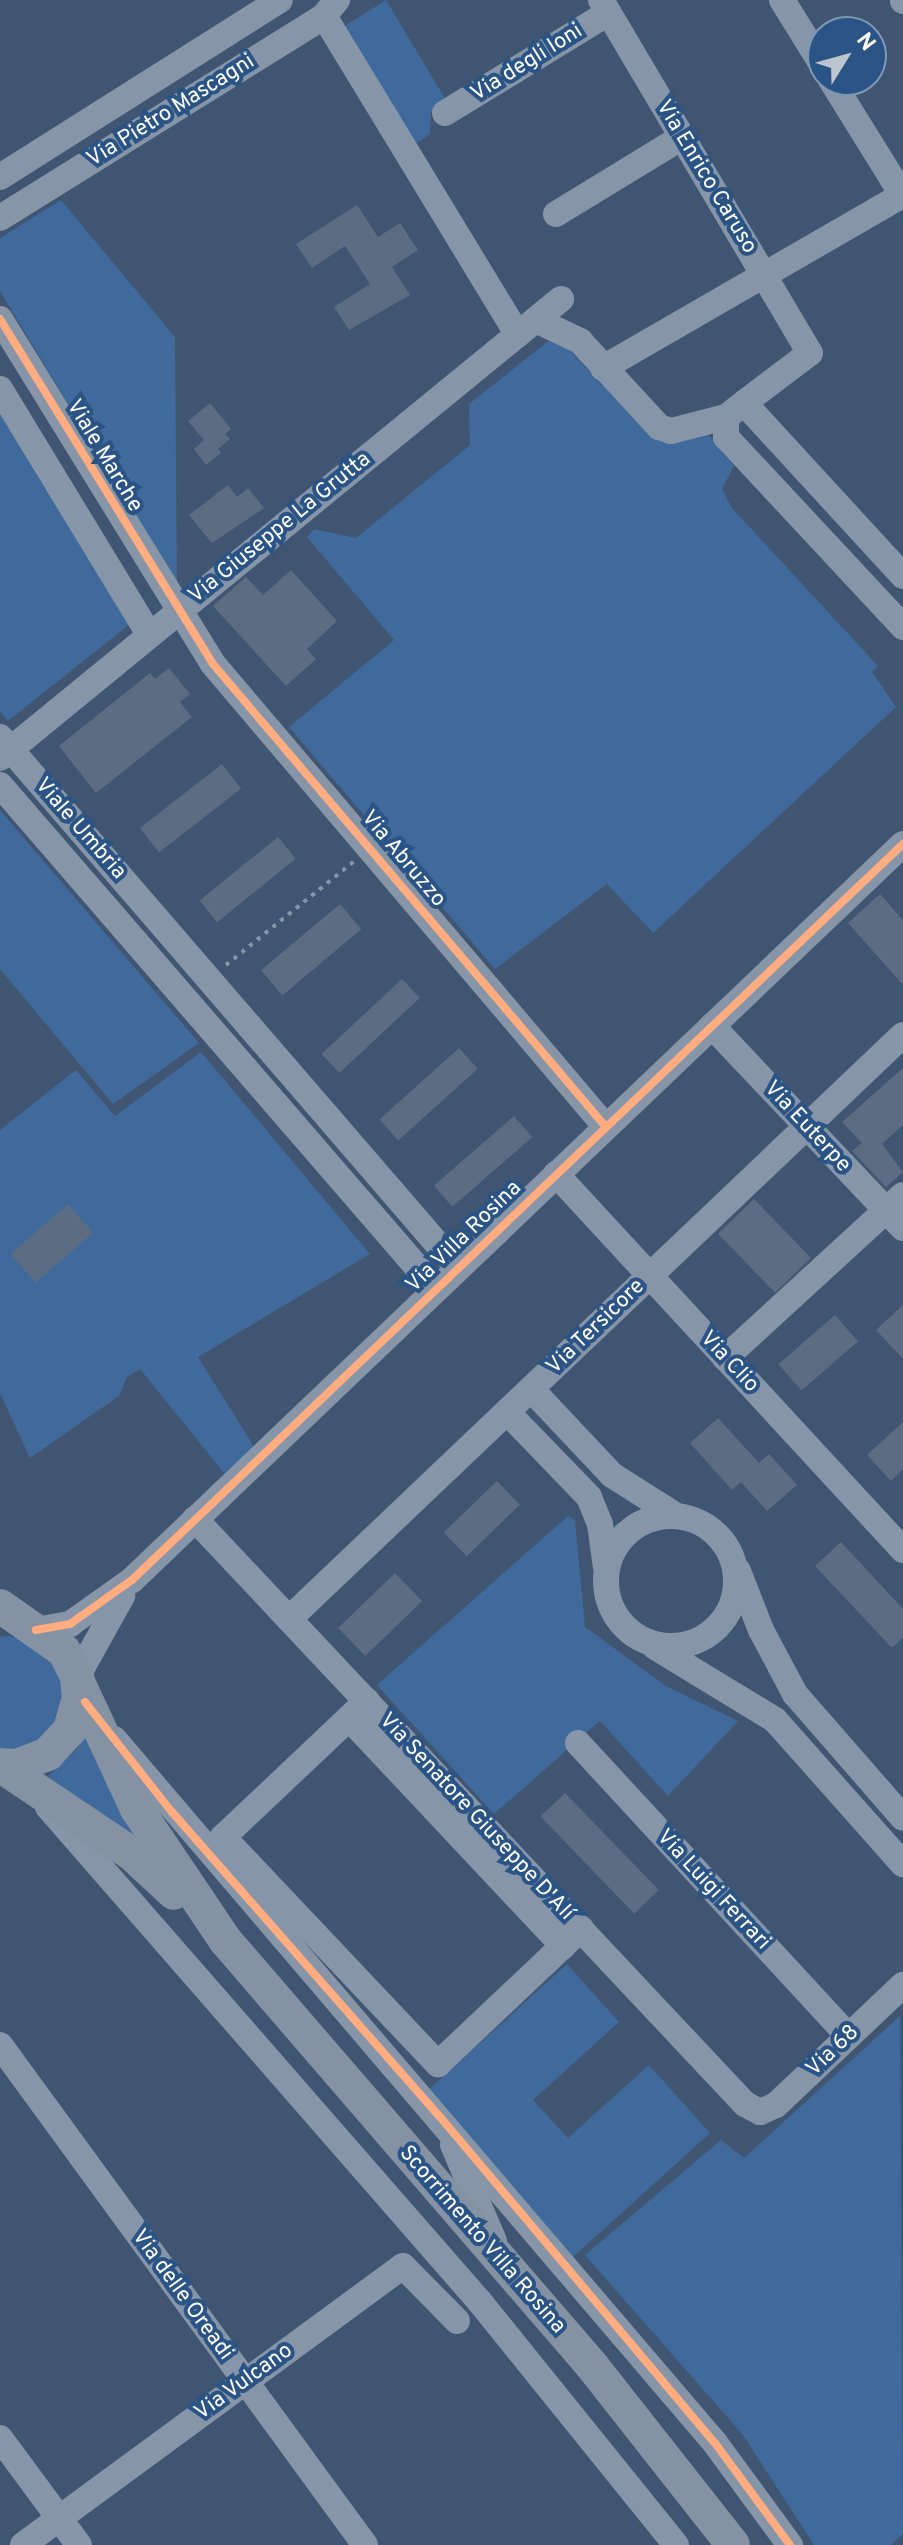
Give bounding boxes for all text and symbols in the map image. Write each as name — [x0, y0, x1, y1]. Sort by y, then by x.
north arrow — [807, 16, 887, 96]
street label: Via degli Ioni — [466, 18, 588, 108]
text: N — [849, 28, 880, 57]
street label: Via Pietro Mascagni — [82, 49, 260, 173]
street label: Via Enrico Caruso — [650, 96, 762, 258]
street label: Viale Marche — [60, 395, 148, 517]
street label: Via Giuseppe La Grutta — [184, 446, 376, 610]
street label: Viale Umbria — [29, 773, 131, 885]
street label: Via Abruzzo — [355, 805, 451, 913]
street label: Via Euterpe — [758, 1076, 856, 1178]
street label: Via Villa Rosina — [401, 1175, 527, 1299]
street label: Via Tersicore — [541, 1273, 651, 1381]
street label: Via Clio — [694, 1326, 764, 1398]
street label: Via Senatore Giuseppe D'Alí — [373, 1708, 579, 1926]
street label: Via Luigi Ferrari — [650, 1824, 776, 1956]
street label: Via 68 — [801, 2020, 865, 2082]
street label: Scorrimento Villa Rosina — [393, 2140, 571, 2340]
street label: Via delle Oreadi — [126, 2224, 238, 2366]
street label: Via Vulcano — [190, 2337, 298, 2427]

